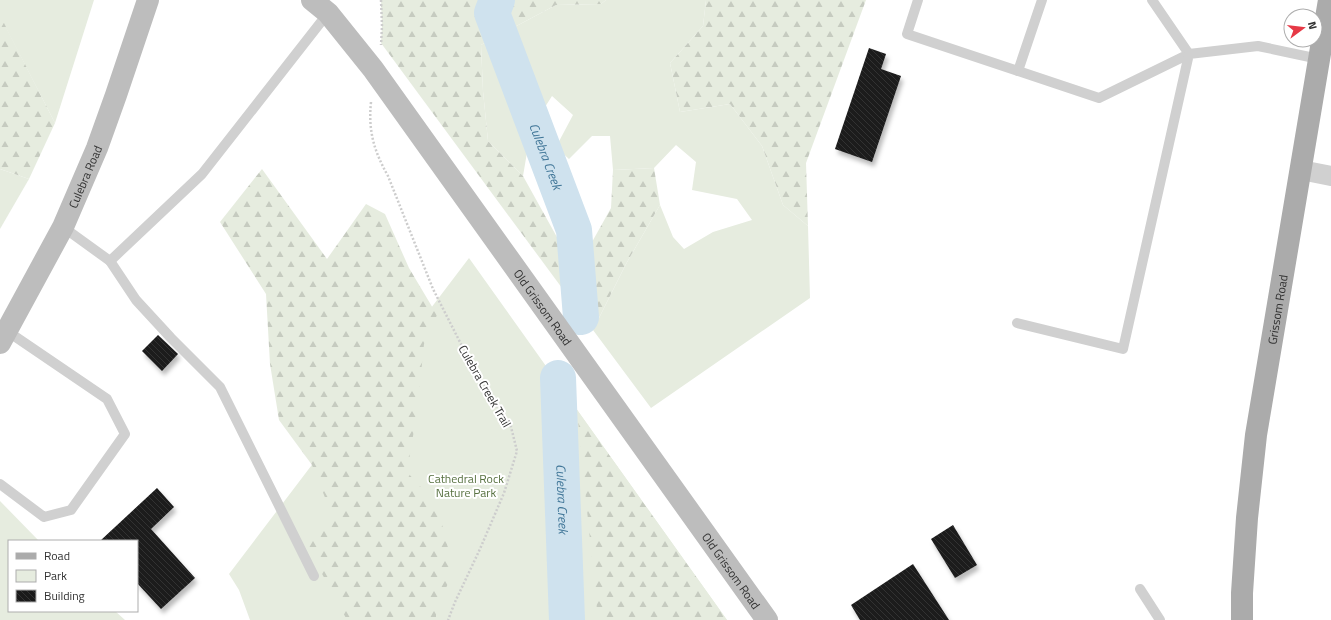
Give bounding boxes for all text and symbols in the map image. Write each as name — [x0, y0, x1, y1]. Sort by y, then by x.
north arrow — [1283, 8, 1323, 48]
text: N — [1304, 20, 1321, 31]
water label: Culebra Creek — [524, 120, 569, 194]
street label: Culebra Road — [63, 142, 107, 211]
street label: Old Grissom Road — [509, 265, 577, 349]
street label: Grissom Road — [1262, 273, 1292, 346]
street label: Culebra Creek Trail — [454, 341, 516, 431]
water label: Culebra Creek — [551, 464, 574, 536]
park label: Cathedral Rock Nature Park — [428, 469, 504, 502]
street label: Old Grissom Road — [698, 528, 766, 613]
legend — [8, 540, 138, 612]
text: Road — [44, 546, 70, 565]
text: Park — [44, 566, 67, 585]
text: Building — [44, 586, 85, 605]

